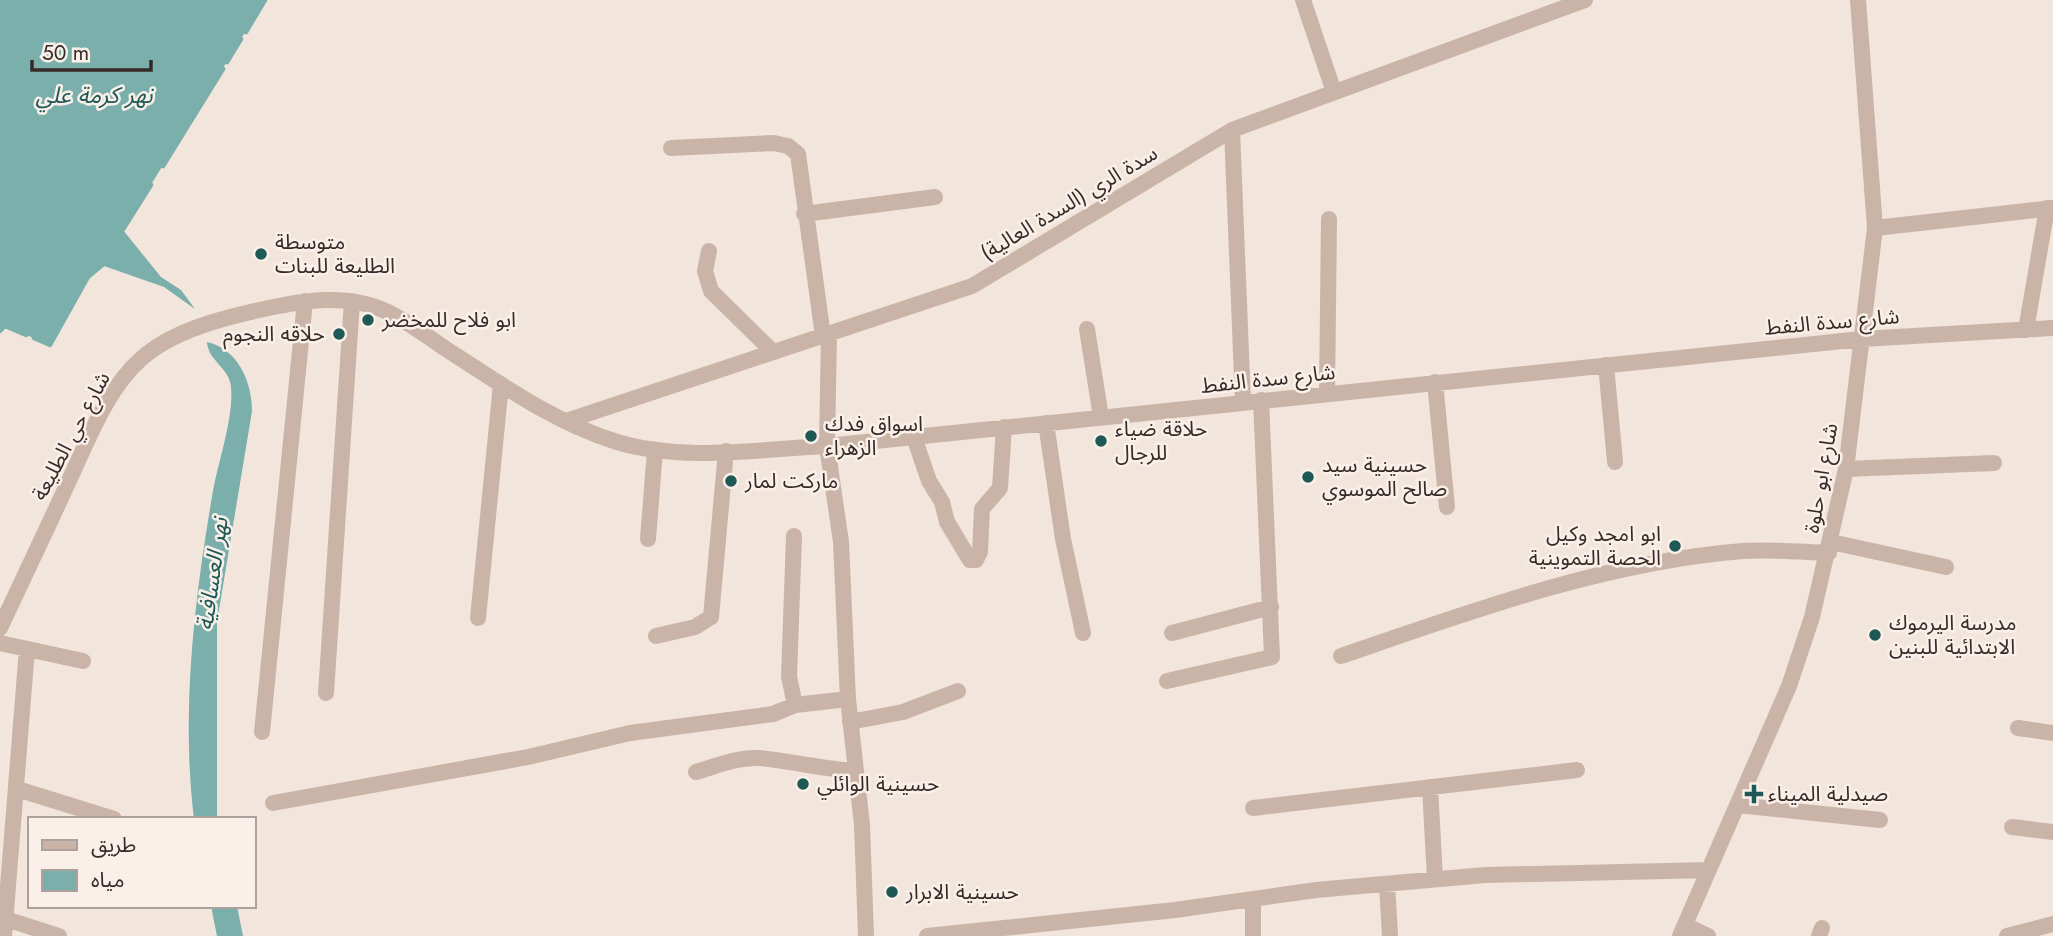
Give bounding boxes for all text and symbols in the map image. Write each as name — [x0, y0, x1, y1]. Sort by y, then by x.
scale bar — [32, 28, 150, 72]
text: 50 m — [42, 38, 89, 68]
water label: نهر كرمة علي — [35, 78, 155, 113]
street label: سدة الري (السدة العالية) — [975, 138, 1164, 269]
place label: متوسطة الطليعة للبنات — [275, 227, 395, 281]
marker: متوسطة الطليعة للبنات — [253, 246, 269, 262]
street label: شارع سدة النفط — [1763, 301, 1901, 343]
place label: ابو فلاح للمخضر — [381, 305, 516, 335]
marker: ابو فلاح للمخضر — [360, 312, 376, 328]
place label: حلاقه النجوم — [223, 319, 325, 350]
marker: حلاقه النجوم — [331, 326, 347, 342]
street label: شارع سدة النفط — [1199, 357, 1337, 401]
street label: شارع حي الطليعة — [24, 366, 118, 506]
place label: اسواق فدك الزهراء — [825, 409, 923, 463]
place label: حلاقة ضياء للرجال — [1115, 414, 1207, 468]
street label: شارع ابو حلوة — [1797, 421, 1845, 535]
marker: اسواق فدك الزهراء — [803, 428, 819, 444]
marker: حلاقة ضياء للرجال — [1093, 433, 1109, 449]
place label: حسينية سيد صالح الموسوي — [1322, 450, 1447, 505]
place label: ماركت لمار — [744, 466, 838, 496]
marker: حسينية سيد صالح الموسوي — [1300, 469, 1316, 485]
marker: ماركت لمار — [723, 473, 739, 489]
water label: نهر العسافية — [187, 513, 237, 633]
place label: ابو امجد وكيل الحصة التموينية — [1529, 519, 1661, 573]
marker: ابو امجد وكيل الحصة التموينية — [1667, 538, 1683, 554]
place label: مدرسة اليرموك الابتدائية للبنين — [1889, 608, 2016, 662]
marker: مدرسة اليرموك الابتدائية للبنين — [1867, 627, 1883, 643]
place label: حسينية الوائلي — [817, 769, 939, 800]
marker: حسينية الوائلي — [795, 776, 811, 792]
place label: صيدلية الميناء — [1768, 779, 1888, 809]
marker: صيدلية الميناء — [1746, 786, 1762, 802]
legend — [28, 817, 256, 908]
text: طريق — [91, 830, 136, 860]
text: مياه — [91, 865, 124, 895]
place label: حسينية الابرار — [905, 877, 1019, 907]
marker: حسينية الابرار — [884, 884, 900, 900]

